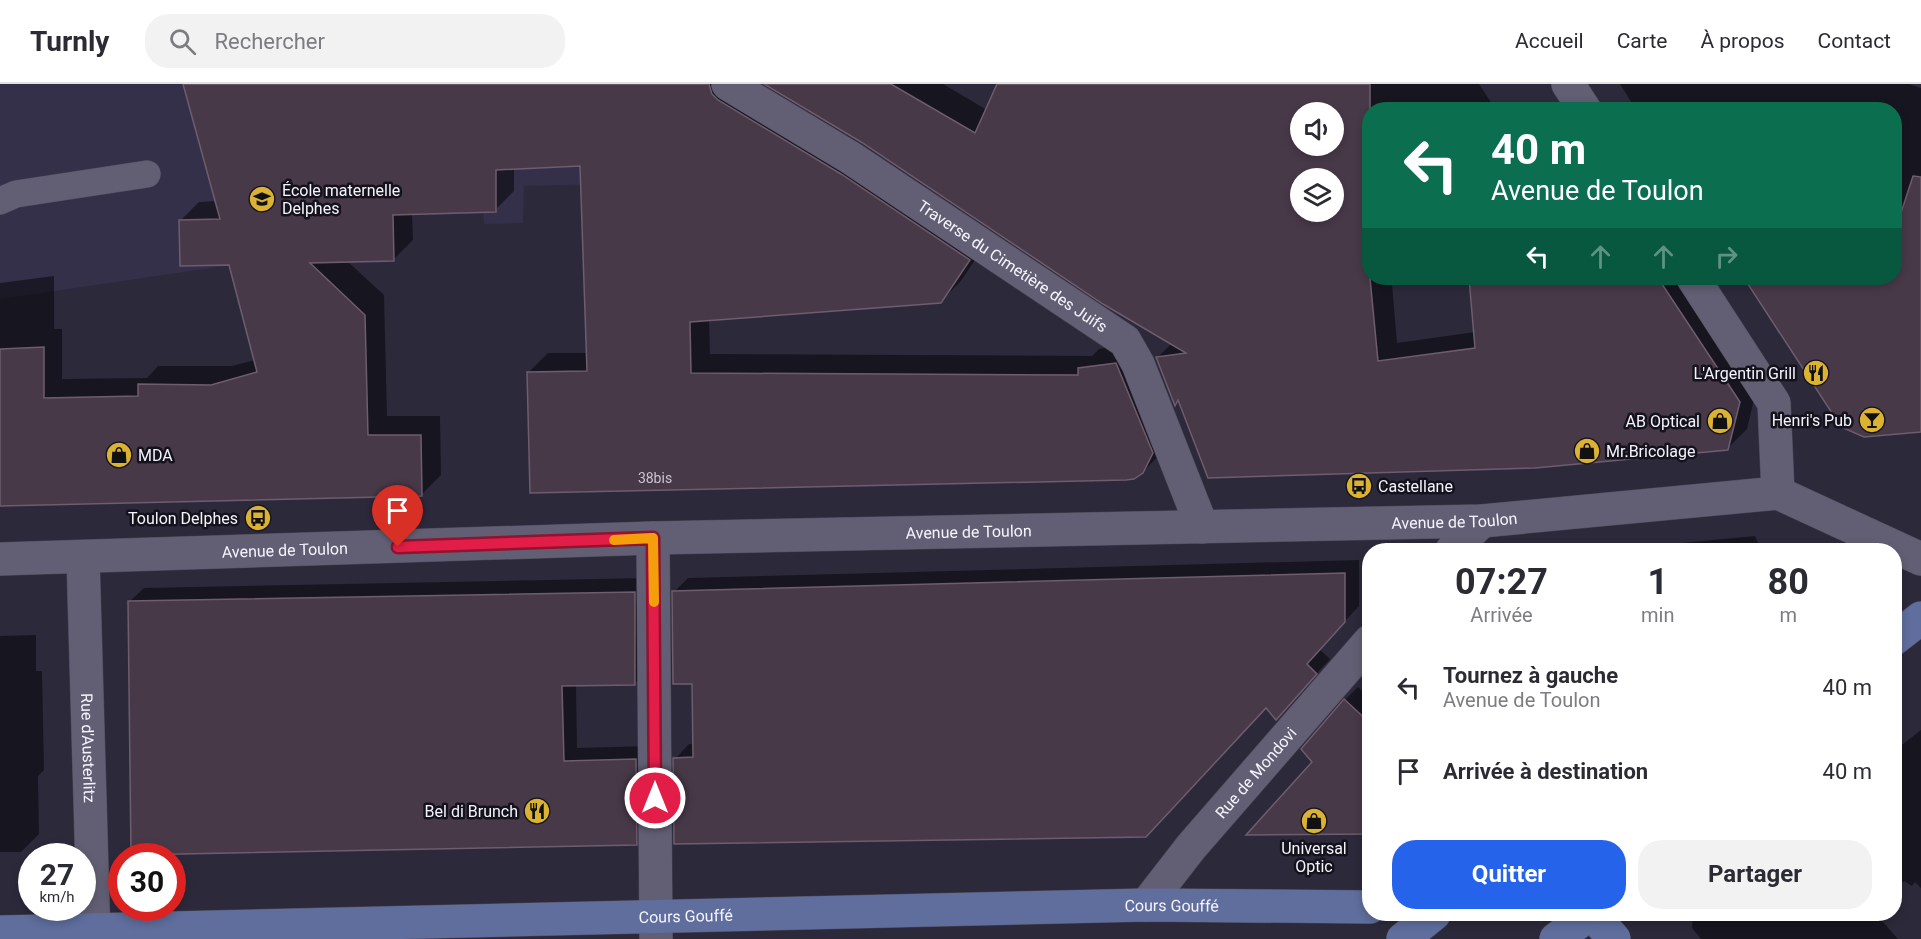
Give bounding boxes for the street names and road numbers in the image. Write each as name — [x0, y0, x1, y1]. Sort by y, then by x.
street label: Traverse du Cimetière des Juifs — [914, 196, 1111, 336]
street label: Avenue de Toulon — [1391, 508, 1518, 532]
street label: Avenue de Toulon — [905, 521, 1032, 542]
street label: Avenue de Toulon — [222, 538, 348, 561]
street label: Rue d'Austerlitz — [77, 693, 100, 803]
street label: Rue de Mondovi — [1211, 723, 1300, 822]
street label: Cours Gouffé — [1124, 895, 1219, 915]
street label: Cours Gouffé — [638, 905, 733, 926]

